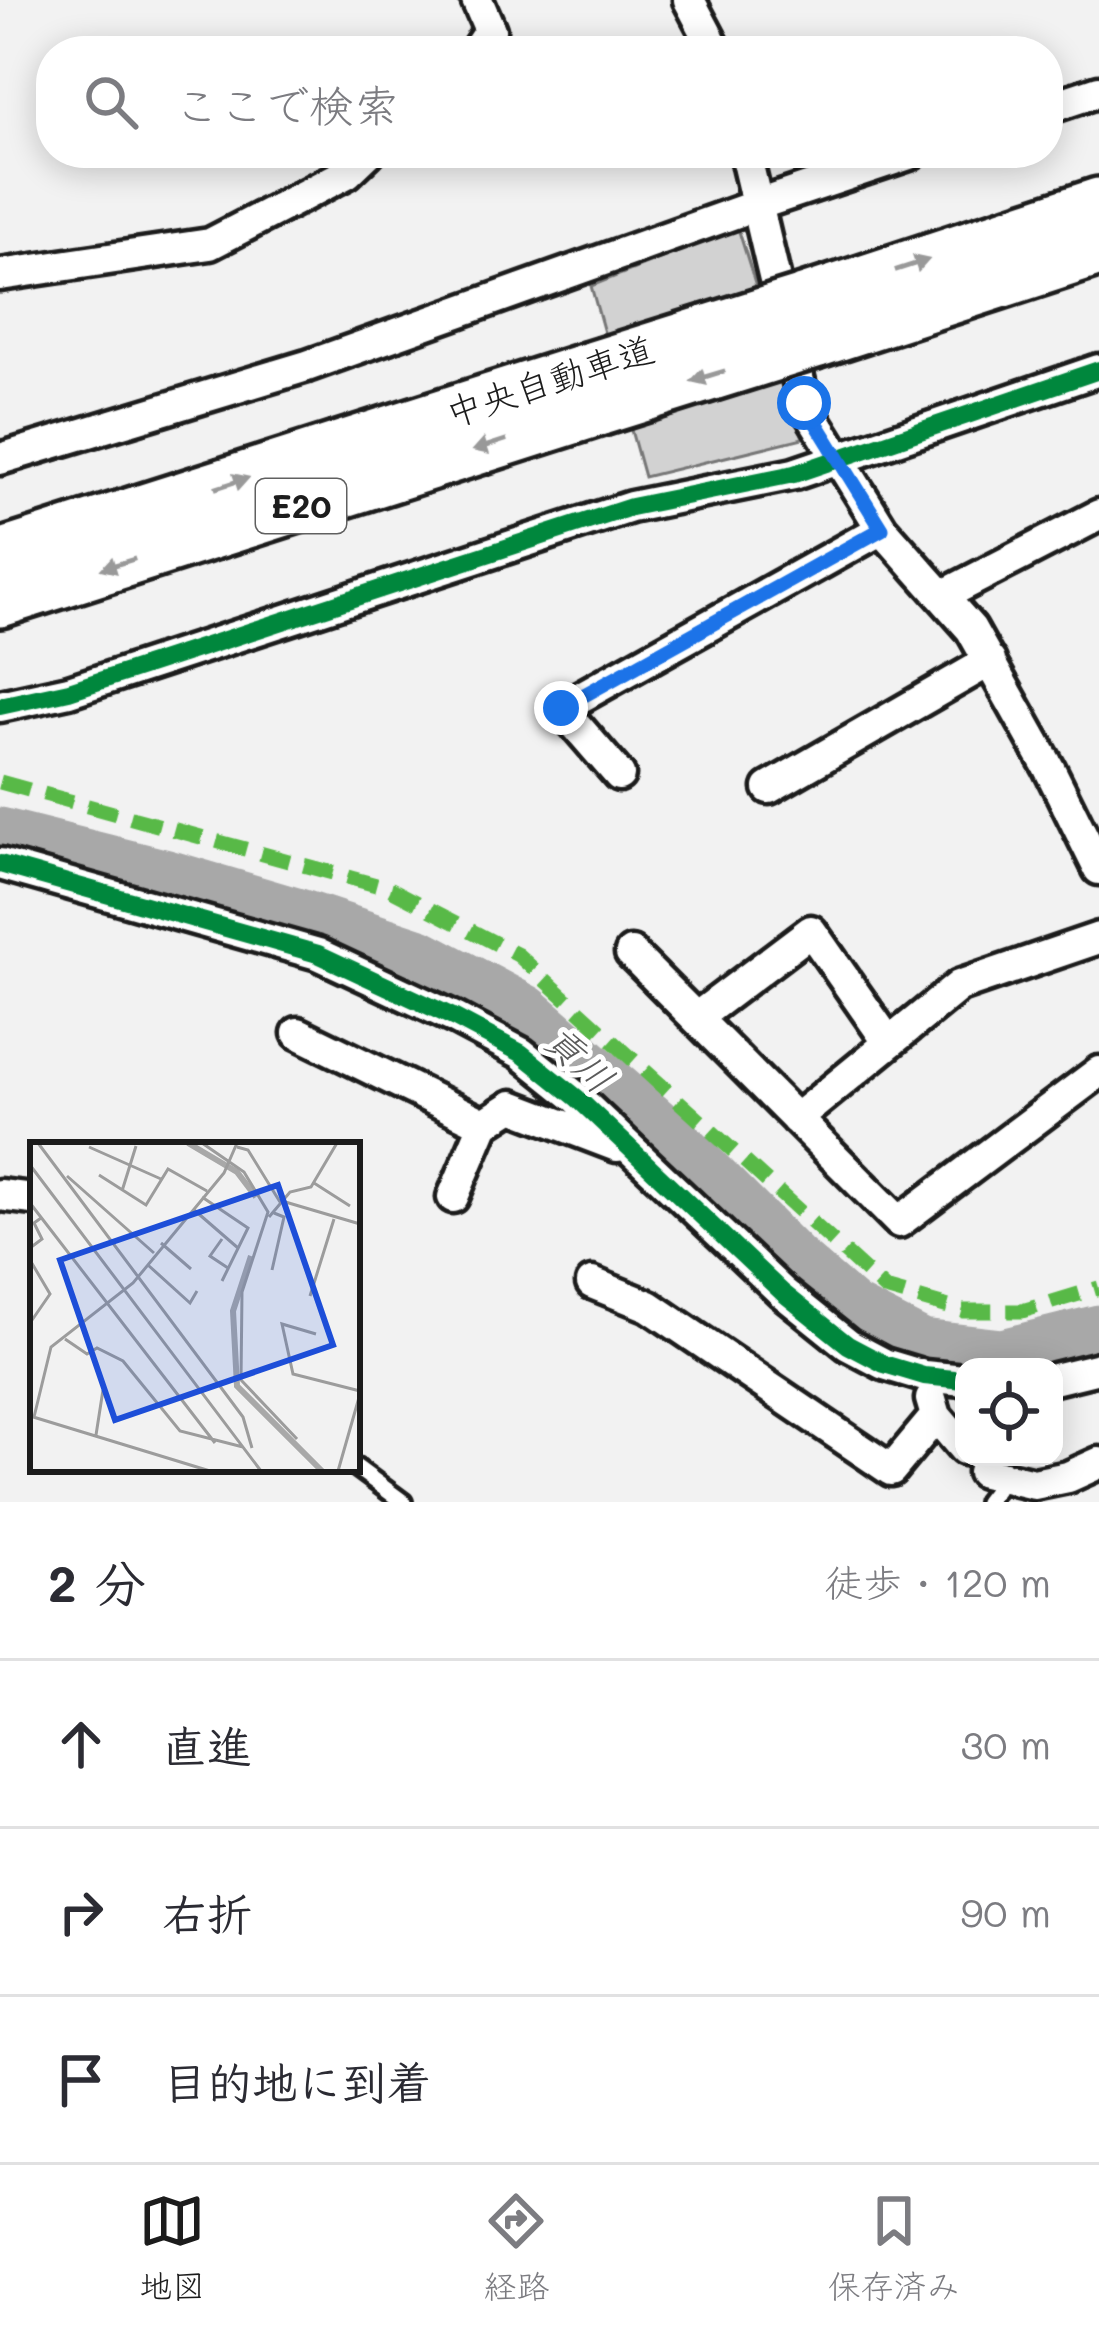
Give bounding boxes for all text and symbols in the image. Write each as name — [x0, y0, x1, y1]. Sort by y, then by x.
search box — [36, 36, 1063, 168]
icon: search — [78, 69, 144, 135]
text: ここで検索 — [174, 75, 399, 133]
one-way arrow — [894, 255, 931, 274]
street label: 中央自動車道 — [440, 324, 660, 435]
one-way arrow — [689, 368, 726, 386]
route start — [777, 376, 831, 430]
one-way arrow — [471, 437, 508, 455]
one-way arrow — [214, 473, 251, 492]
road number: E20 — [256, 479, 346, 533]
one-way arrow — [99, 556, 136, 574]
route end — [534, 681, 588, 735]
water label: 貢川 — [534, 1013, 626, 1103]
inset map — [30, 1142, 360, 1472]
map controls — [955, 1358, 1063, 1466]
button: locate — [955, 1358, 1063, 1466]
text: 2 分 — [48, 1548, 146, 1615]
text: 徒歩 · 120 m — [824, 1556, 1051, 1607]
icon: ahead — [48, 1711, 114, 1777]
text: 直進 — [162, 1716, 252, 1774]
text: 30 m — [961, 1718, 1051, 1769]
icon: right — [48, 1879, 114, 1945]
text: 右折 — [162, 1884, 252, 1942]
text: 90 m — [960, 1886, 1051, 1937]
icon: arrive — [48, 2047, 114, 2113]
text: 目的地に到着 — [162, 2052, 432, 2110]
tab: 地図 — [139, 2188, 205, 2308]
tab: 経路 — [483, 2188, 549, 2308]
tab: 保存済み — [828, 2188, 960, 2308]

